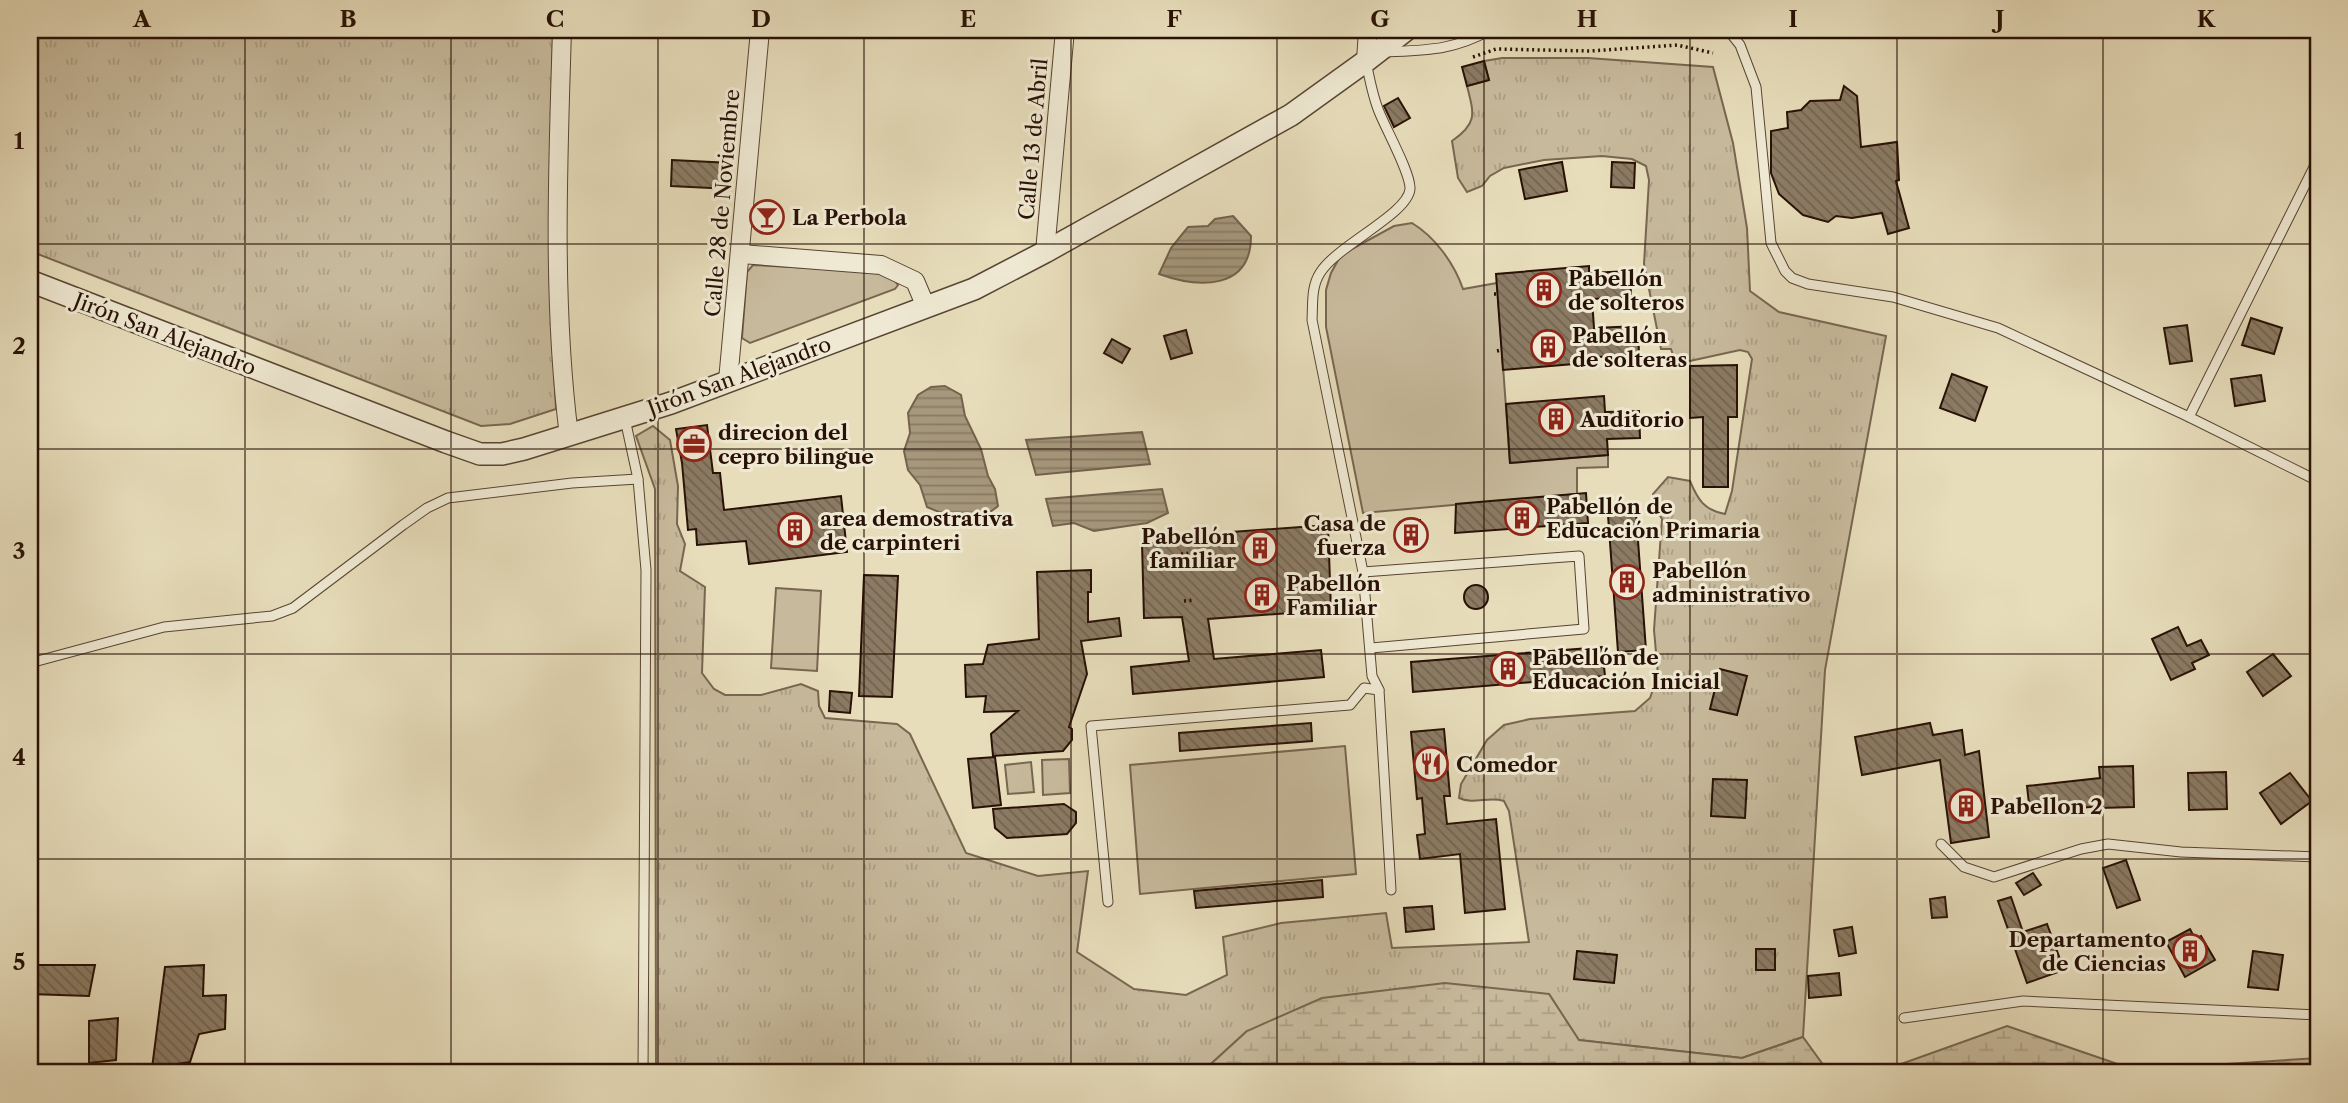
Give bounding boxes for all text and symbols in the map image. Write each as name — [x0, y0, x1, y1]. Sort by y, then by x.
text: A — [132, 5, 152, 33]
text: B — [339, 5, 357, 33]
text: C — [546, 5, 564, 33]
text: D — [751, 5, 771, 33]
text: E — [960, 5, 976, 33]
text: F — [1166, 5, 1182, 33]
text: G — [1370, 5, 1390, 33]
text: H — [1577, 5, 1598, 33]
text: I — [1788, 5, 1798, 33]
text: J — [1991, 5, 2005, 33]
text: K — [2197, 5, 2216, 33]
street label: Calle 13 de Abril — [1013, 57, 1053, 221]
street label: Calle 28 de Noviembre — [700, 88, 744, 318]
text: 1 — [14, 127, 25, 155]
bar icon: La Perbola — [748, 198, 786, 236]
place label: La Perbola — [792, 205, 908, 230]
place label: Pabellón de solteros — [1568, 266, 1684, 315]
building icon: Pabellón de solteros — [1525, 271, 1563, 309]
street label: Jirón San Alejandro — [67, 287, 260, 380]
place label: Pabellón de solteras — [1572, 323, 1687, 372]
building icon: Pabellón de solteras — [1529, 328, 1567, 366]
street label: Jirón San Alejandro — [641, 331, 834, 422]
text: 2 — [12, 332, 26, 360]
building icon: Auditorio — [1537, 400, 1575, 438]
place label: Auditorio — [1579, 407, 1684, 432]
place label: direcion del cepro bilingue — [718, 420, 874, 469]
office icon: direcion del cepro bilingue — [675, 425, 713, 463]
place label: Pabellón de Educación Primaria — [1546, 494, 1761, 543]
building icon: Pabellón de Educación Primaria — [1503, 499, 1541, 537]
place label: area demostrativa de carpinteri — [820, 506, 1014, 555]
building icon: area demostrativa de carpinteri — [776, 511, 814, 549]
place label: Casa de fuerza — [1303, 511, 1387, 560]
building icon: Casa de fuerza — [1392, 516, 1430, 554]
place label: Pabellón familiar — [1141, 524, 1237, 573]
building icon: Pabellón familiar — [1241, 529, 1279, 567]
text: 3 — [13, 537, 26, 565]
place label: Pabellón administrativo — [1652, 558, 1810, 607]
building icon: Pabellón administrativo — [1608, 563, 1646, 601]
place label: Pabellón Familiar — [1286, 571, 1381, 620]
building icon: Pabellón Familiar — [1243, 576, 1281, 614]
place label: Pabellón de Educación Inicial — [1532, 645, 1720, 694]
building icon: Pabellón de Educación Inicial — [1489, 650, 1527, 688]
text: 4 — [12, 743, 26, 771]
restaurant icon: Comedor — [1412, 745, 1450, 783]
place label: Comedor — [1456, 752, 1558, 777]
building icon: Pabellon 2 — [1947, 787, 1985, 825]
place label: Pabellon 2 — [1990, 794, 2103, 819]
place label: Departamento de Ciencias — [2009, 927, 2166, 976]
building icon: Departamento de Ciencias — [2171, 932, 2209, 970]
text: 5 — [13, 948, 25, 976]

